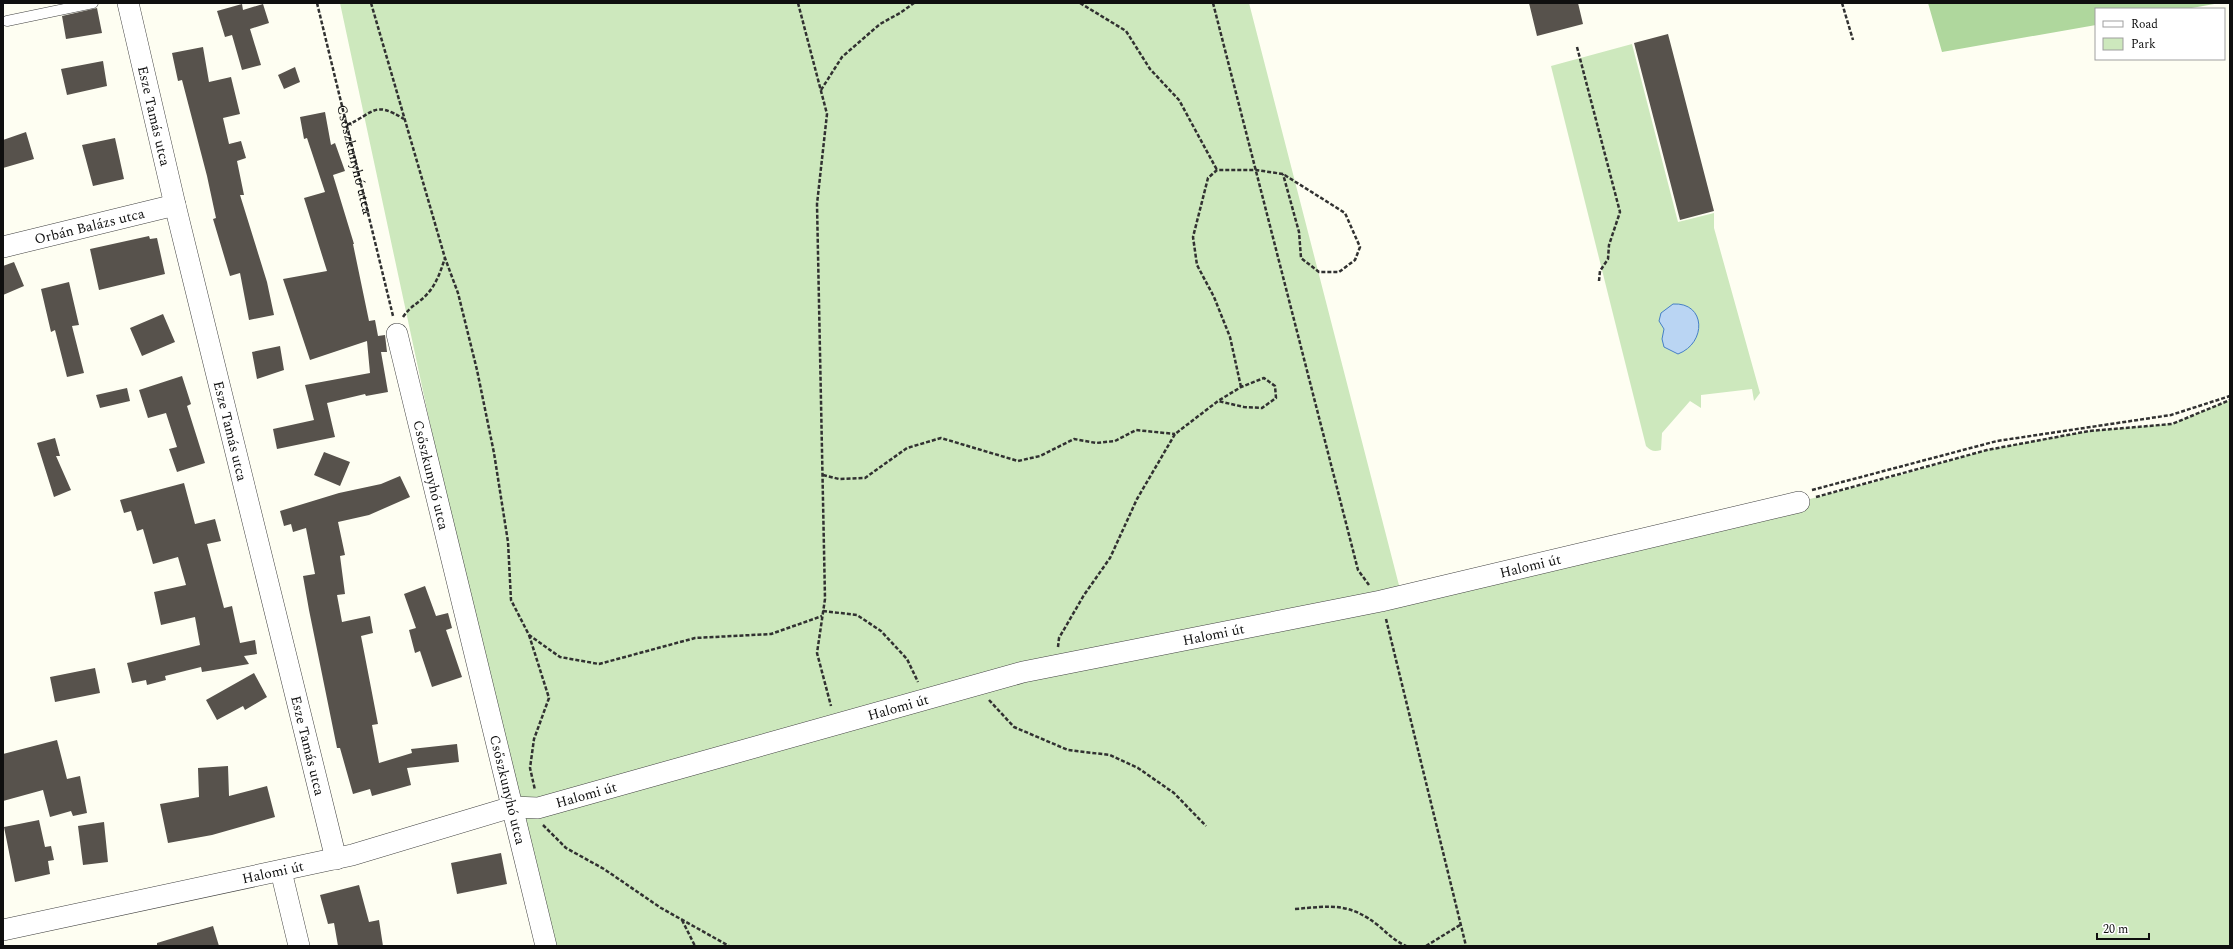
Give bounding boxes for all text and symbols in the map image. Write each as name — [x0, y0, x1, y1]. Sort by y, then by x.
legend — [2095, 8, 2225, 60]
text: Road — [2131, 15, 2158, 34]
text: Park — [2131, 35, 2156, 54]
street label: Esze Tamás utca — [132, 64, 176, 168]
street label: Csőszkunyhó utca — [332, 102, 378, 217]
street label: Orbán Balázs utca — [32, 202, 147, 249]
street label: Esze Tamás utca — [208, 379, 253, 483]
street label: Csőszkunyhó utca — [408, 418, 455, 532]
street label: Halomi út — [1497, 548, 1563, 583]
street label: Halomi út — [1181, 618, 1246, 651]
street label: Halomi út — [865, 688, 931, 726]
street label: Esze Tamás utca — [286, 693, 331, 798]
street label: Csőszkunyhó utca — [484, 733, 531, 847]
street label: Halomi út — [553, 776, 619, 813]
street label: Halomi út — [240, 855, 306, 889]
scale bar — [2097, 915, 2149, 941]
text: 20 m — [2103, 920, 2128, 939]

